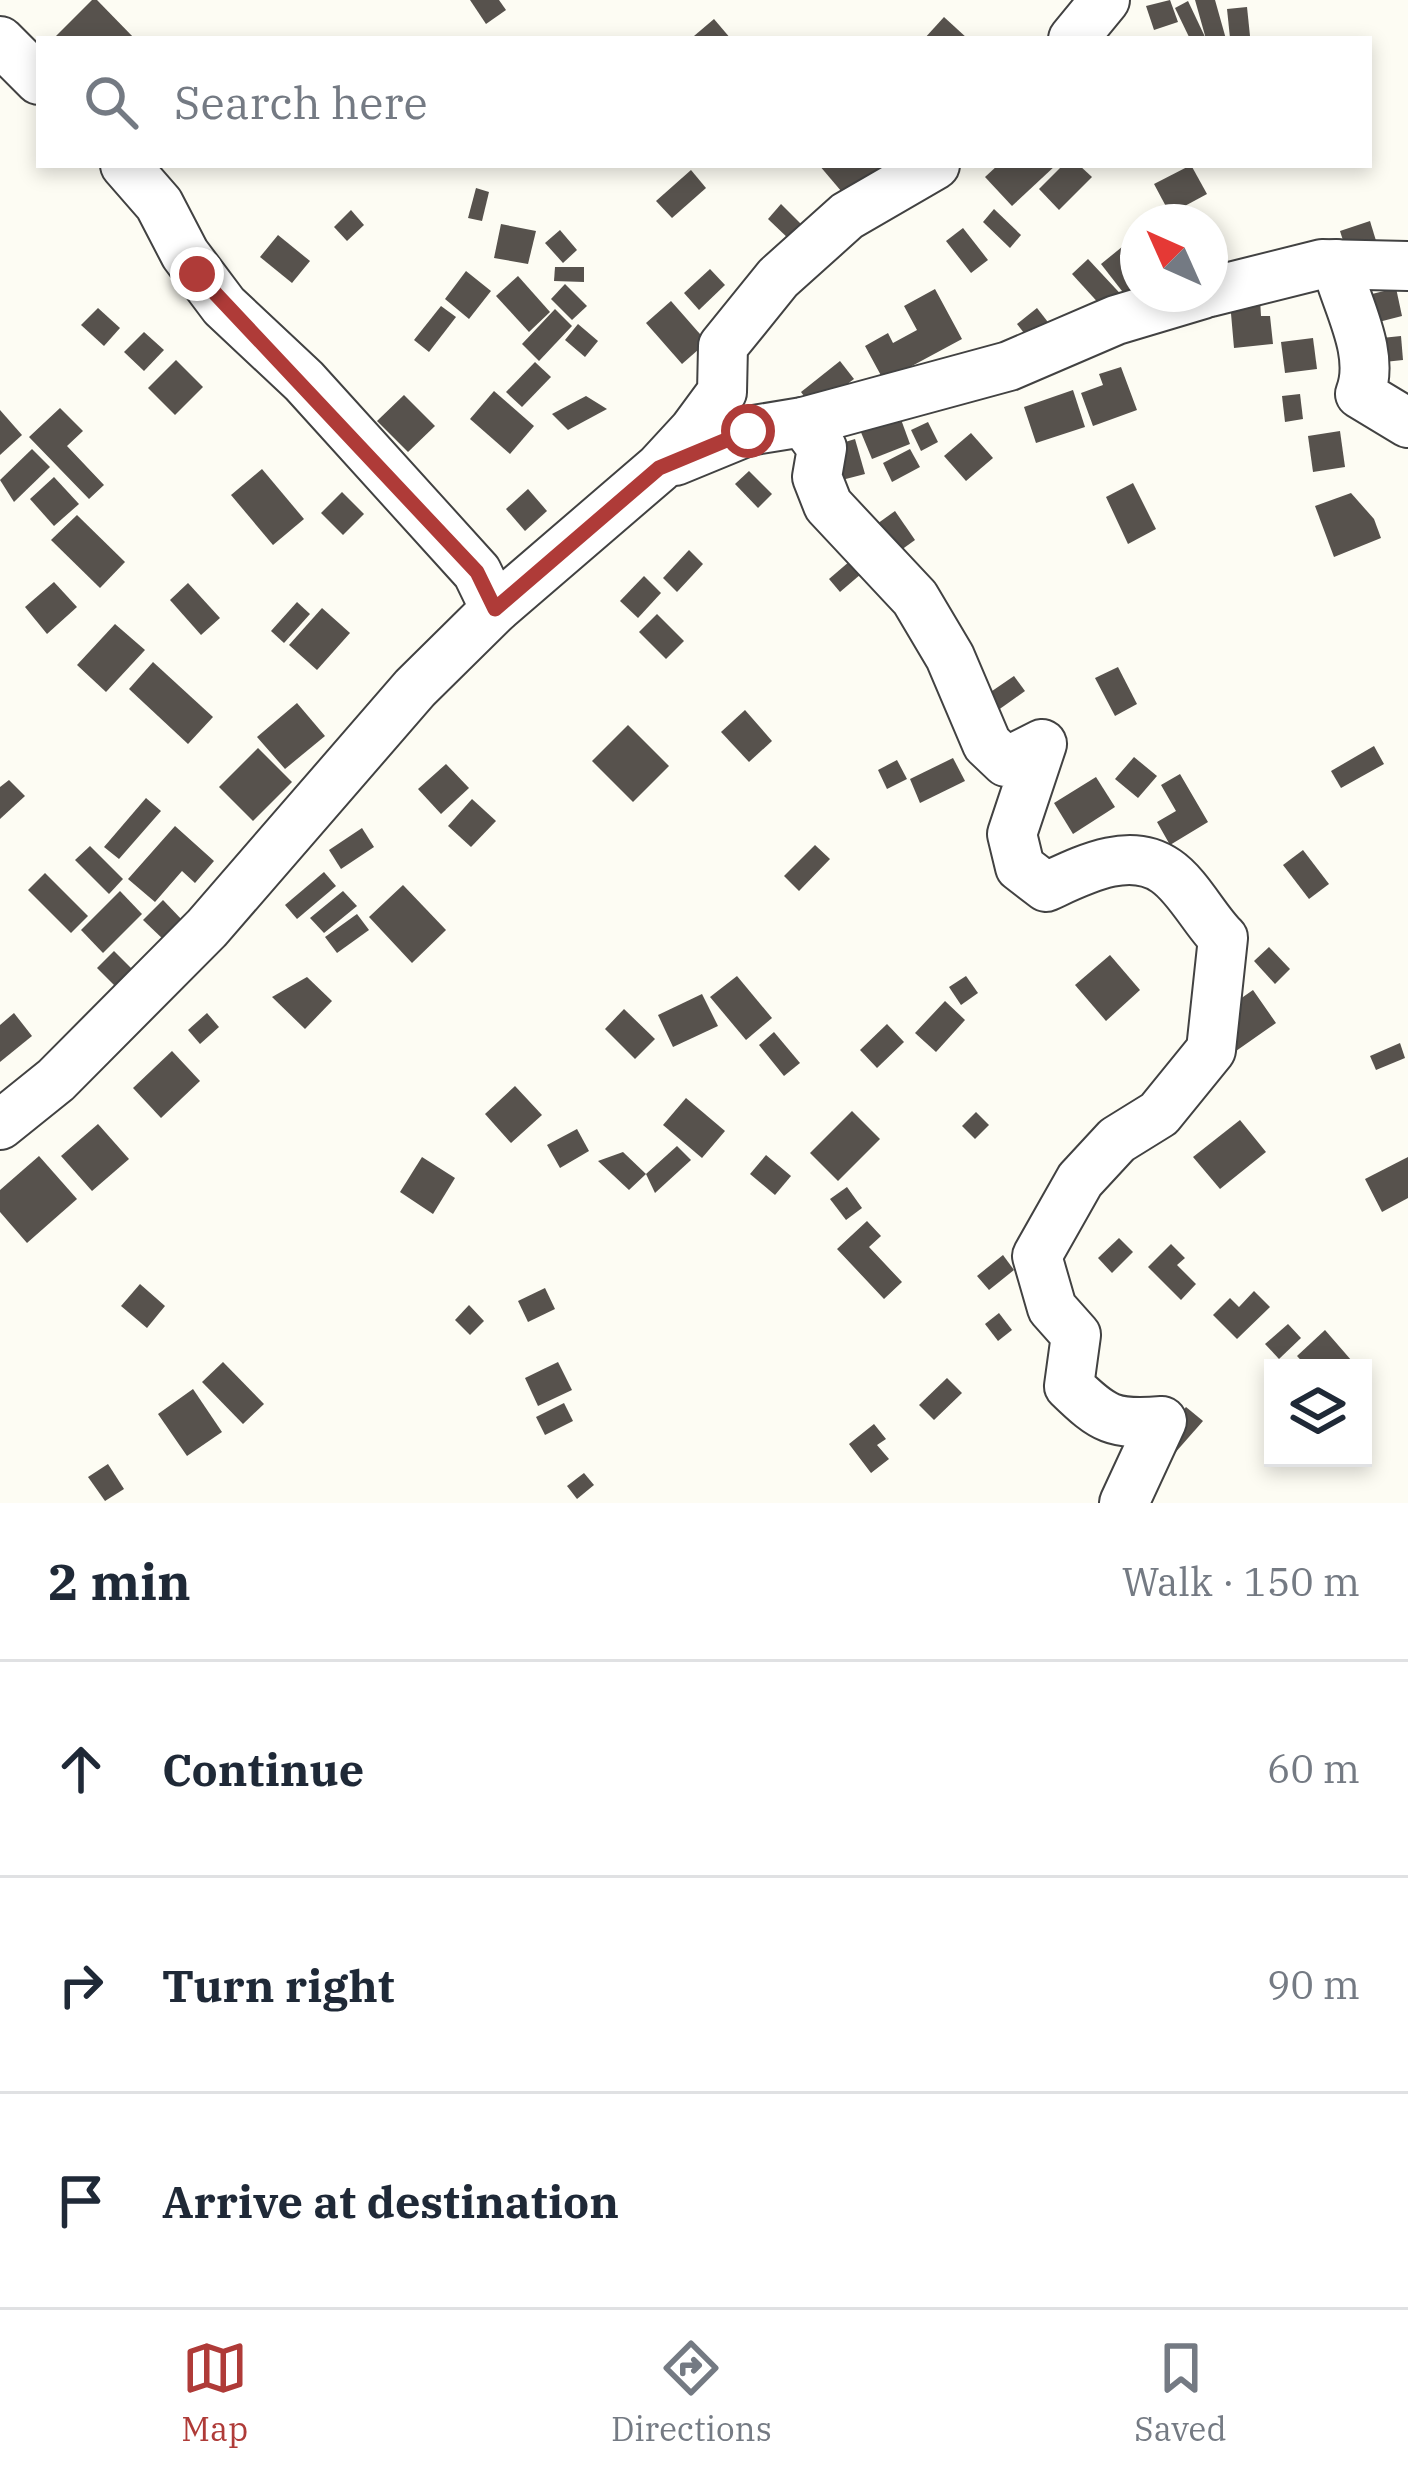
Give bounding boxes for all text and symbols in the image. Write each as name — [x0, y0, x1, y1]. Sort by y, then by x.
search box — [36, 36, 1372, 168]
icon: search — [78, 69, 144, 135]
text: Search here — [174, 73, 428, 131]
north arrow — [1120, 204, 1228, 312]
route end — [170, 247, 224, 301]
route start — [721, 404, 775, 458]
map controls — [1264, 1359, 1372, 1467]
button: layers — [1264, 1359, 1372, 1467]
text: 2 min — [48, 1548, 191, 1614]
text: Walk · 150 m — [1122, 1556, 1360, 1607]
icon: ahead — [48, 1736, 114, 1802]
text: Continue — [162, 1740, 364, 1798]
text: 60 m — [1267, 1743, 1360, 1794]
icon: right — [48, 1952, 114, 2018]
text: Turn right — [162, 1956, 394, 2014]
text: 90 m — [1267, 1959, 1360, 2010]
icon: arrive — [48, 2168, 114, 2234]
text: Arrive at destination — [162, 2172, 619, 2230]
tab: Map — [181, 2335, 248, 2450]
tab: Directions — [611, 2335, 772, 2450]
tab: Saved — [1134, 2335, 1227, 2450]

